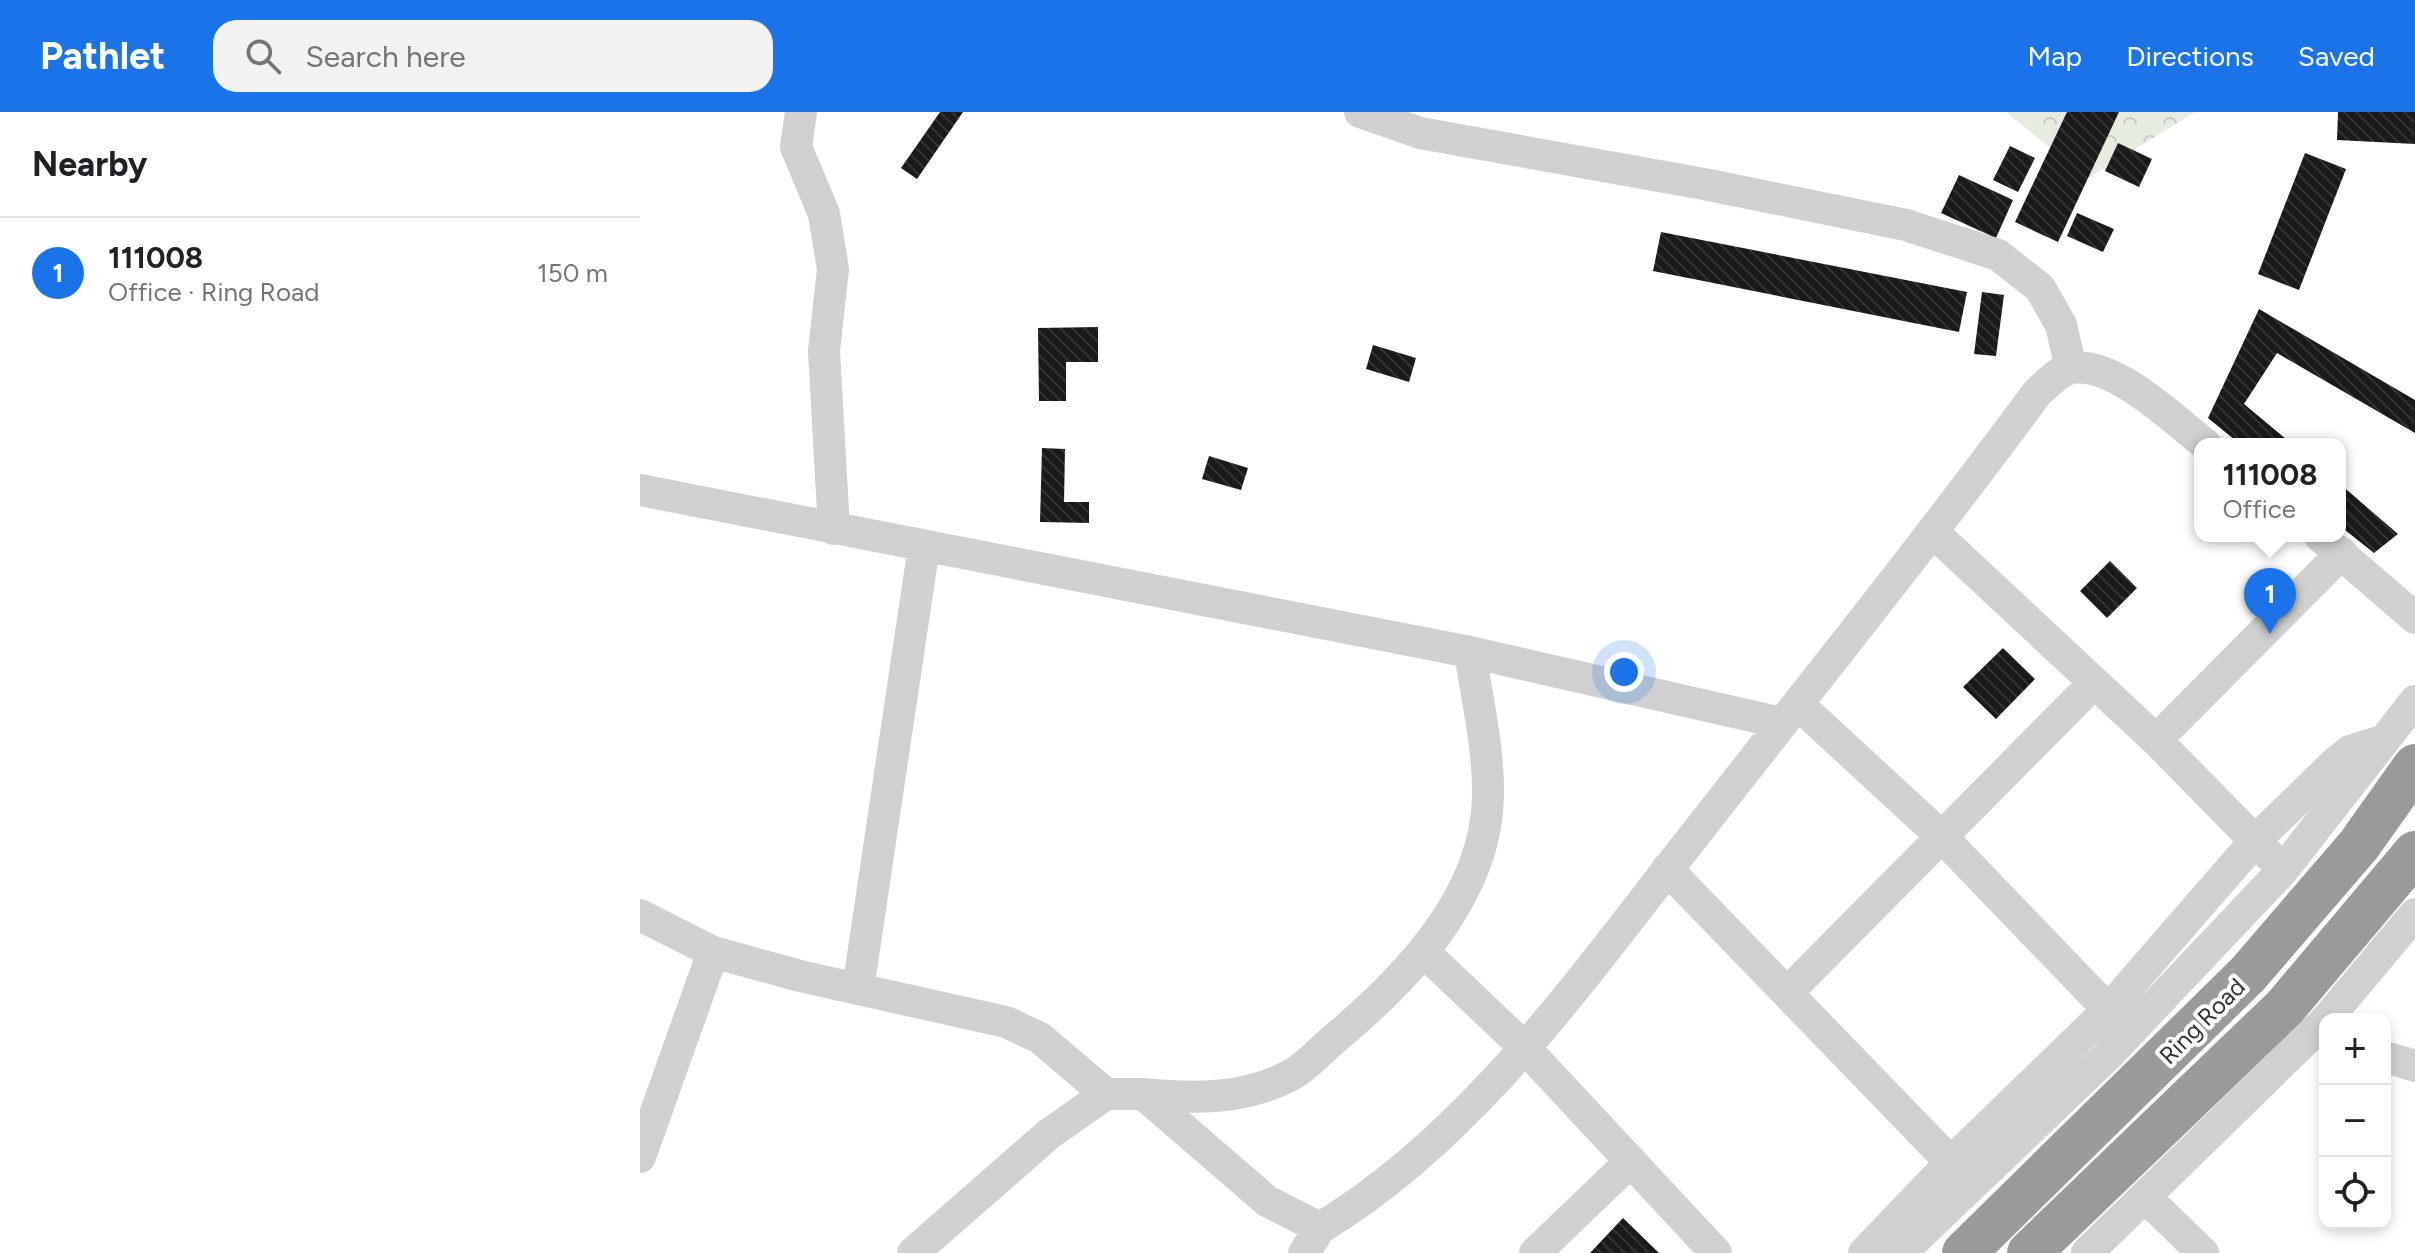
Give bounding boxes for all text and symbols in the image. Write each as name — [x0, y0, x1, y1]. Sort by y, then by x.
search box — [213, 20, 773, 92]
text: Pathlet — [40, 33, 165, 79]
icon: search — [241, 34, 285, 78]
text: Search here — [305, 38, 466, 75]
text: Map — [2028, 39, 2082, 73]
text: Directions — [2126, 39, 2254, 73]
text: Saved — [2298, 39, 2375, 73]
text: Nearby — [32, 144, 147, 185]
text: 111008 — [108, 239, 203, 276]
text: 1 — [53, 257, 63, 289]
text: 150 m — [537, 257, 608, 289]
text: Office · Ring Road — [108, 276, 319, 308]
popup — [2194, 438, 2346, 542]
text: 111008 — [2222, 456, 2318, 493]
text: Office — [2222, 493, 2296, 525]
pin: 1 — [2244, 568, 2296, 634]
your location — [1604, 652, 1644, 692]
street label: Ring Road — [2153, 972, 2251, 1070]
map controls — [2319, 1013, 2391, 1229]
button: + — [2319, 1013, 2391, 1085]
button: − — [2319, 1085, 2391, 1157]
button: locate — [2319, 1157, 2391, 1229]

